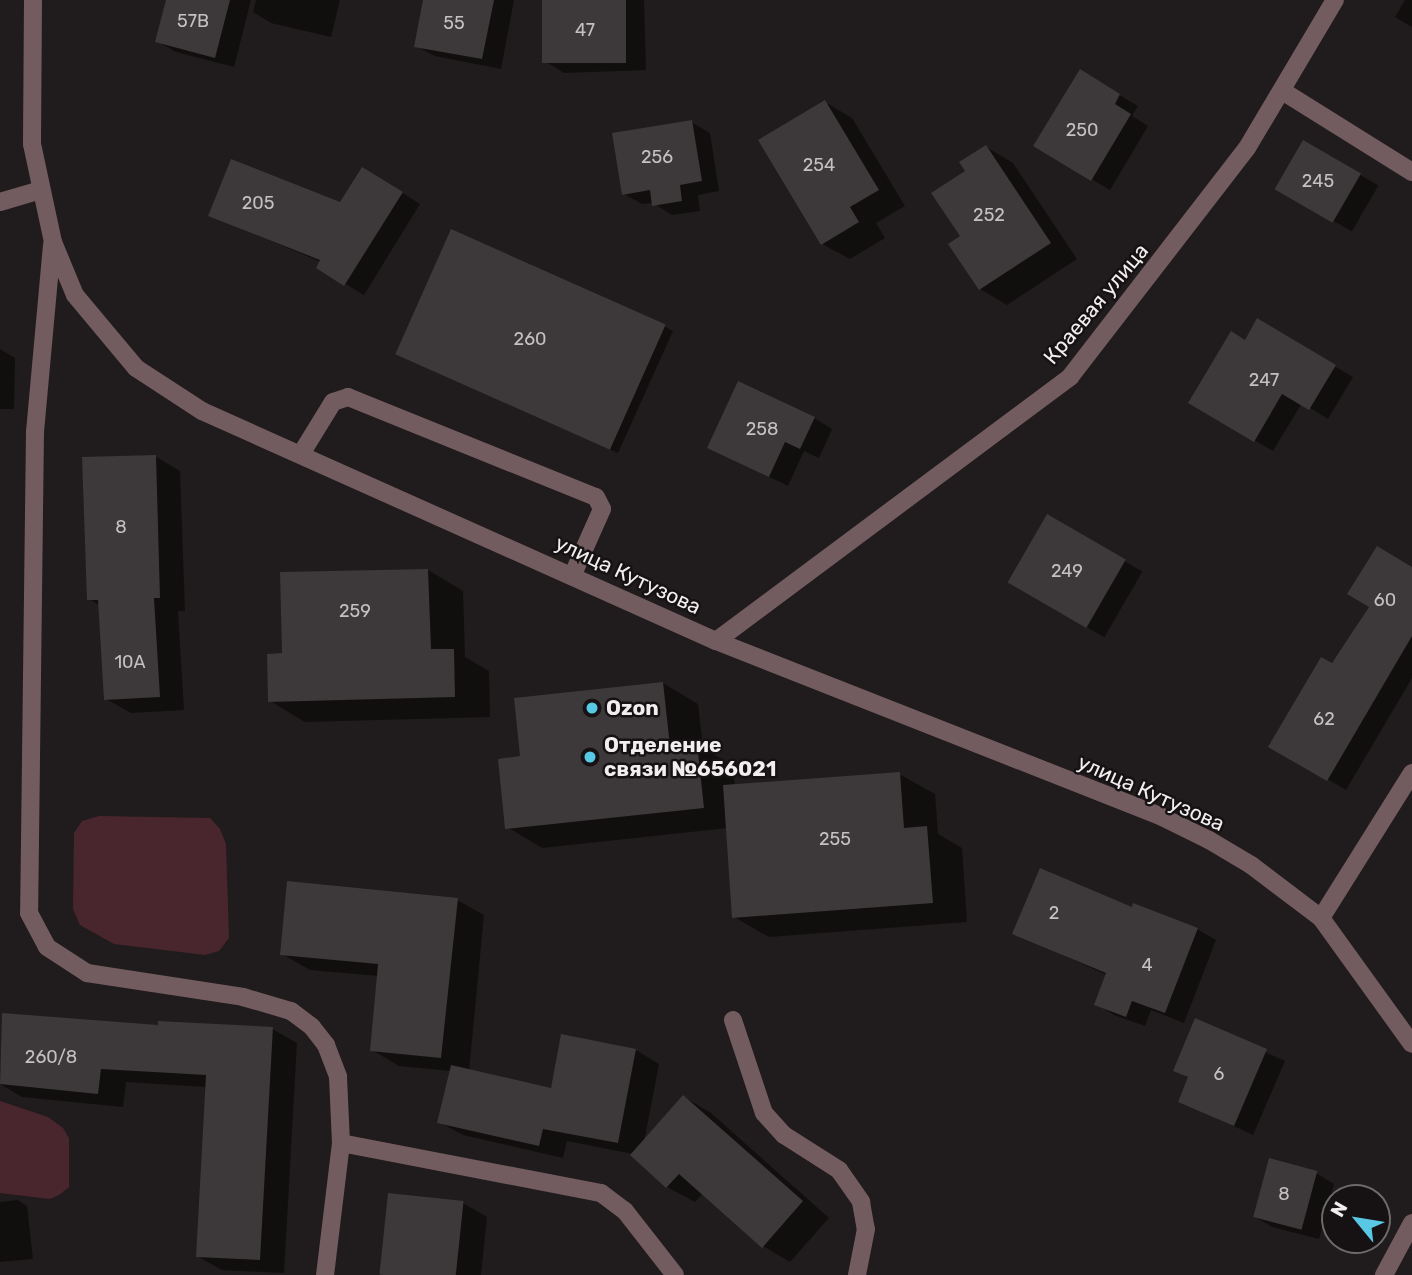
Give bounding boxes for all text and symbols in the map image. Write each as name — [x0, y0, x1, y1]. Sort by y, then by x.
house number: 57В — [177, 10, 209, 32]
house number: 55 — [443, 12, 465, 34]
house number: 47 — [575, 19, 595, 41]
house number: 250 — [1066, 119, 1098, 141]
house number: 256 — [641, 146, 673, 168]
house number: 254 — [803, 154, 835, 176]
house number: 245 — [1302, 170, 1334, 192]
house number: 205 — [242, 192, 274, 214]
house number: 252 — [973, 204, 1005, 226]
street label: Краевая улица — [1038, 239, 1154, 369]
house number: 260 — [514, 328, 546, 350]
house number: 247 — [1249, 369, 1279, 391]
house number: 258 — [746, 418, 778, 440]
house number: 8 — [115, 516, 127, 538]
street label: улица Кутузова — [551, 530, 705, 620]
house number: 249 — [1051, 560, 1083, 582]
house number: 60 — [1374, 589, 1396, 611]
house number: 259 — [339, 600, 371, 622]
house number: 10А — [114, 651, 146, 673]
place label: Ozon — [606, 695, 659, 721]
marker: Ozon — [584, 700, 600, 716]
house number: 62 — [1313, 708, 1335, 730]
place label: Отделение связи №656021 — [604, 732, 776, 782]
marker: Отделение связи №656021 — [582, 749, 598, 765]
street label: улица Кутузова — [1074, 749, 1228, 837]
house number: 255 — [819, 828, 851, 850]
house number: 2 — [1049, 902, 1059, 924]
house number: 4 — [1141, 954, 1153, 976]
house number: 260/8 — [25, 1046, 77, 1068]
house number: 6 — [1214, 1063, 1224, 1085]
house number: 8 — [1278, 1183, 1290, 1205]
north arrow — [1321, 1184, 1391, 1254]
text: N — [1326, 1198, 1352, 1221]

